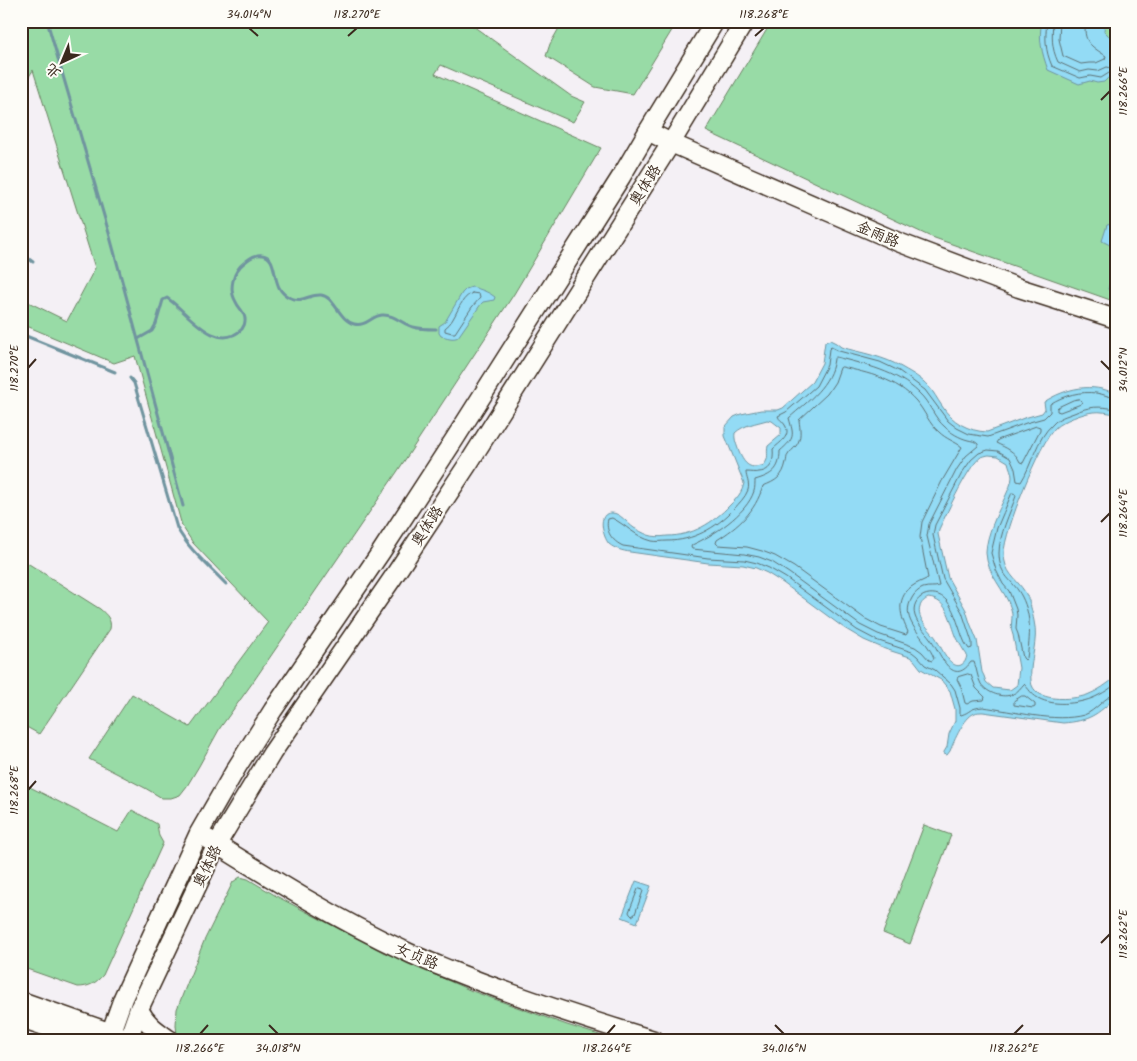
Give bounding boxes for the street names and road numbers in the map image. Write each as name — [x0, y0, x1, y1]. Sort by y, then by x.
street label: 奥体路 — [624, 160, 668, 211]
street label: 金雨路 — [852, 215, 903, 255]
street label: 奥体路 — [406, 501, 450, 552]
street label: 奥体路 — [187, 841, 229, 892]
street label: 女贞路 — [391, 937, 442, 977]

